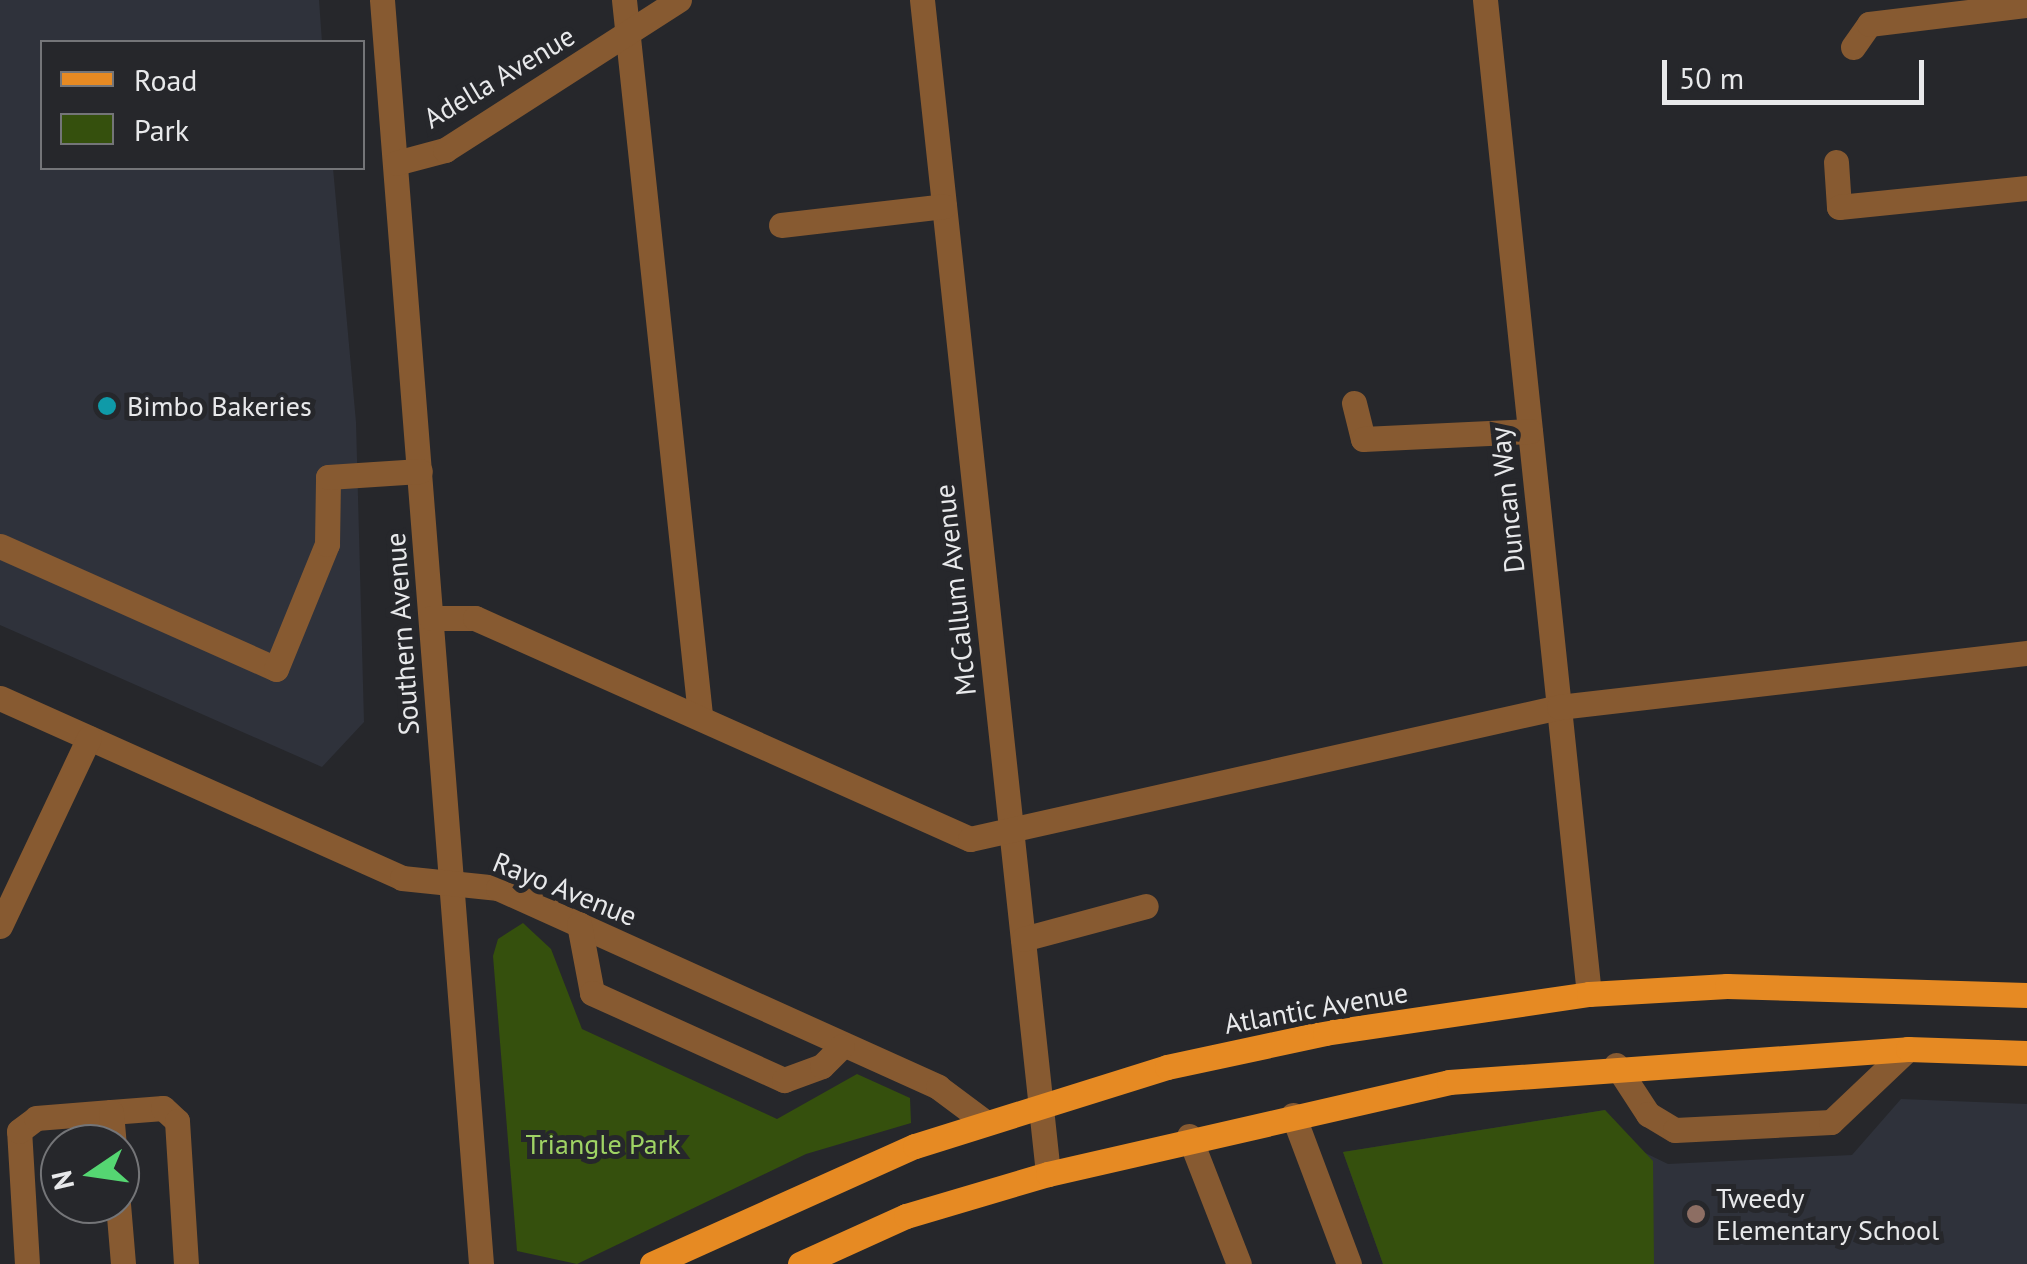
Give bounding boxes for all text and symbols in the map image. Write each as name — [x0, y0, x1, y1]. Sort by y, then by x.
street label: Adella Avenue — [417, 19, 581, 135]
legend — [40, 40, 365, 170]
scale bar — [1667, 40, 1930, 102]
text: 50 m — [1679, 58, 1744, 97]
text: Road — [134, 60, 198, 99]
text: Park — [134, 110, 189, 149]
place label: Bimbo Bakeries — [127, 389, 312, 423]
marker: Bimbo Bakeries — [96, 395, 118, 417]
street label: Duncan Way — [1483, 425, 1531, 575]
street label: McCallum Avenue — [927, 482, 983, 698]
street label: Southern Avenue — [378, 531, 426, 737]
street label: Rayo Avenue — [488, 845, 642, 933]
street label: Atlantic Avenue — [1221, 975, 1411, 1041]
north arrow — [40, 1124, 140, 1224]
park label: Triangle Park — [525, 1127, 681, 1161]
text: N — [42, 1167, 82, 1194]
place label: Tweedy Elementary School — [1716, 1181, 1940, 1247]
marker: Tweedy Elementary School — [1685, 1203, 1707, 1225]

